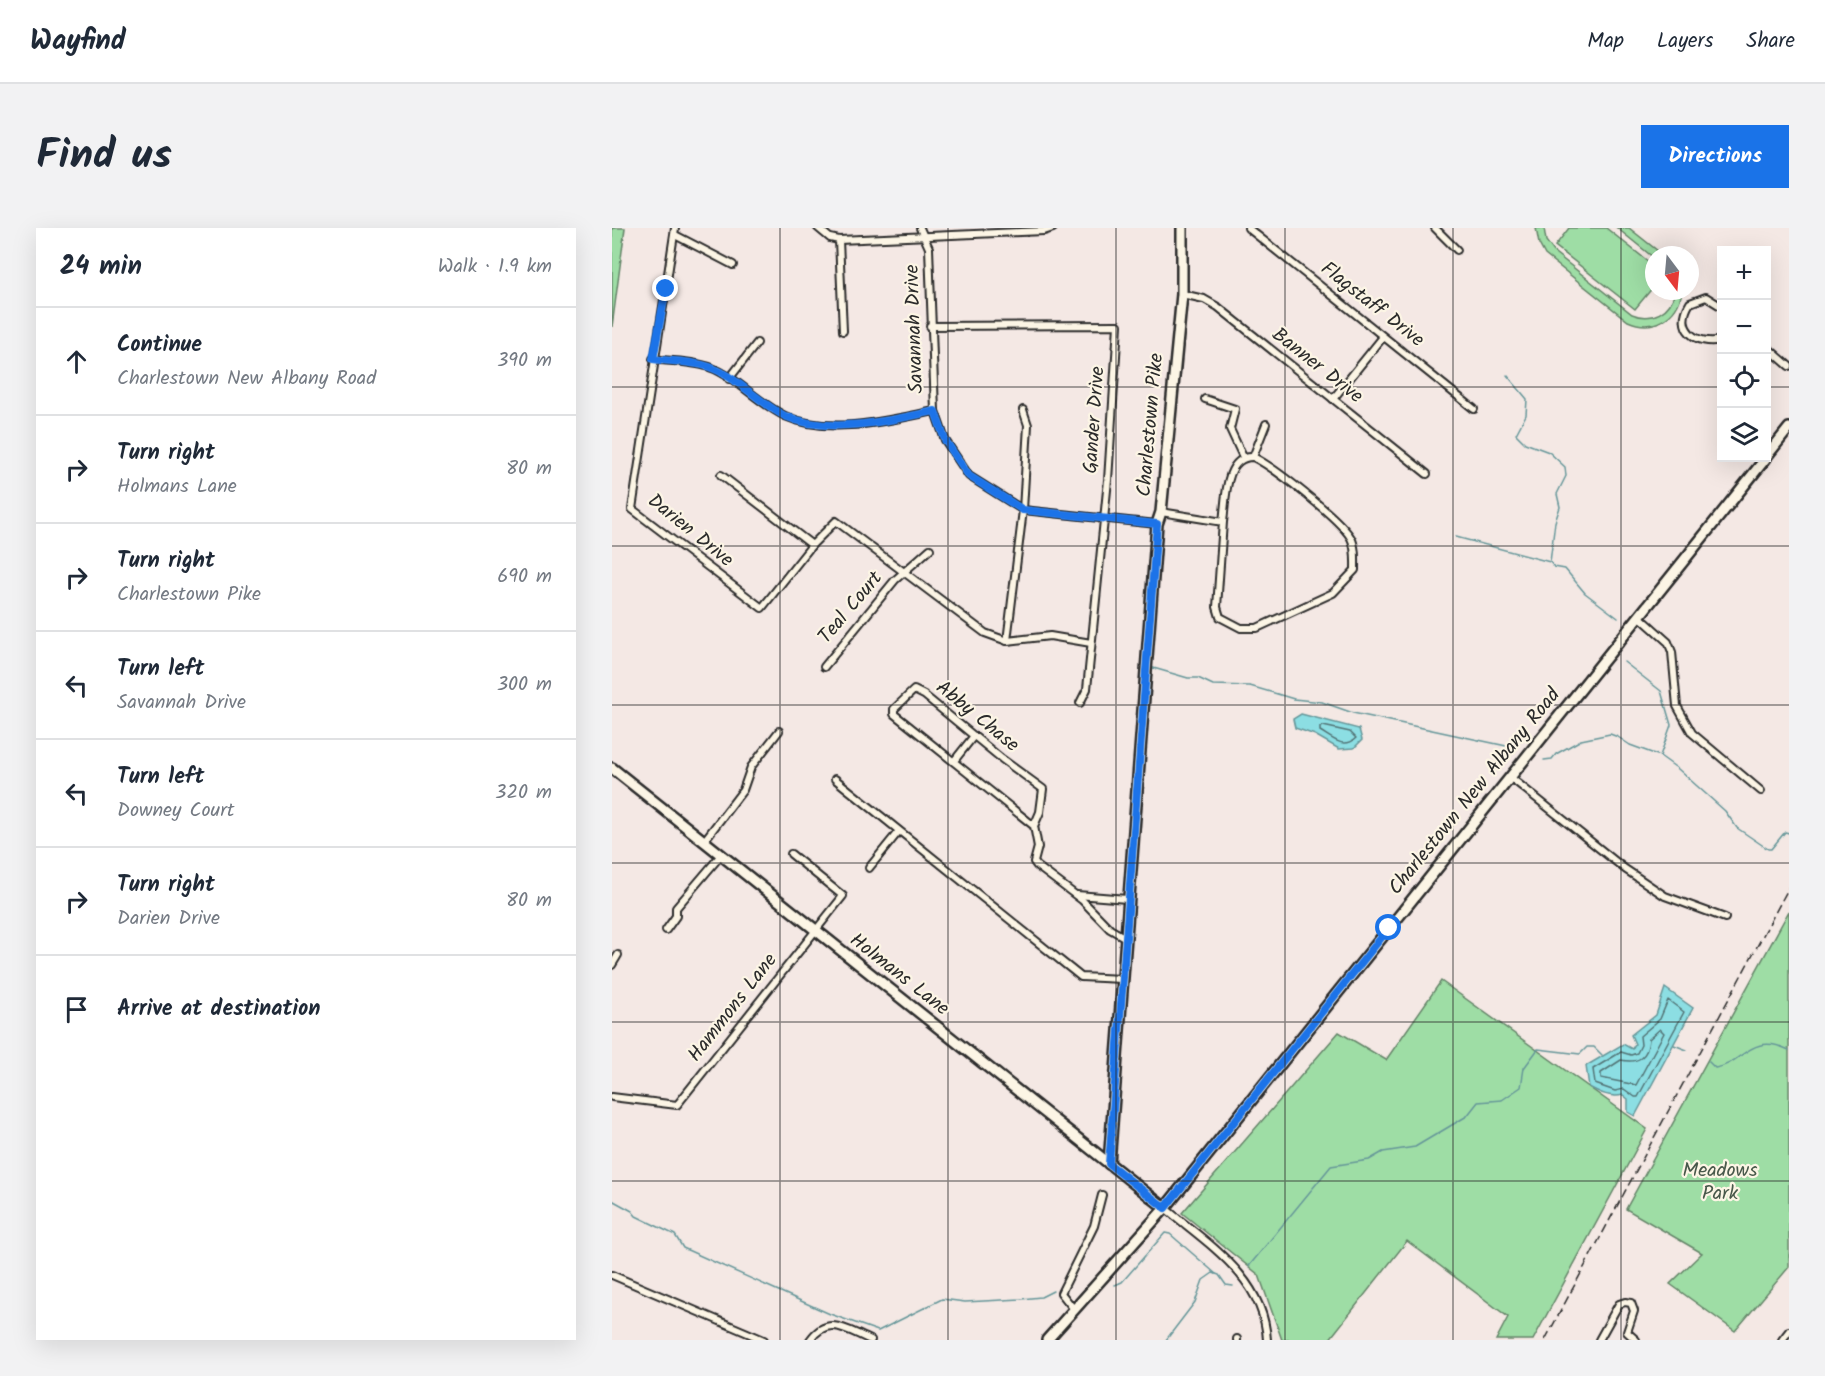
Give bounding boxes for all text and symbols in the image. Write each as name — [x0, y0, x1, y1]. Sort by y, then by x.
text: Wayfind — [30, 19, 126, 64]
text: Map — [1587, 25, 1624, 58]
text: Layers — [1657, 25, 1713, 58]
text: Share — [1746, 25, 1795, 58]
text: Find us — [36, 123, 172, 190]
button: Directions — [1641, 125, 1789, 188]
text: 24 min — [60, 246, 142, 288]
north arrow — [1645, 246, 1699, 300]
map controls — [1717, 246, 1771, 462]
button: + — [1717, 246, 1771, 300]
text: Walk · 1.9 km — [438, 251, 552, 283]
street label: Flagstaff Drive — [1313, 254, 1431, 356]
street label: Savannah Drive — [897, 264, 933, 394]
route end — [652, 275, 678, 301]
button: − — [1717, 300, 1771, 354]
street label: Banner Drive — [1264, 320, 1370, 412]
text: Continue — [117, 328, 202, 363]
icon: ahead — [60, 345, 93, 378]
text: 390 m — [497, 345, 552, 377]
street label: Charlestown Pike — [1129, 352, 1173, 498]
button: locate — [1717, 354, 1771, 408]
text: Charlestown New Albany Road — [117, 363, 376, 395]
street label: Gander Drive — [1075, 365, 1115, 475]
button: layers — [1717, 408, 1771, 462]
text: Turn right — [117, 436, 215, 471]
icon: right — [60, 453, 93, 486]
text: 80 m — [506, 453, 552, 485]
text: Holmans Lane — [117, 471, 237, 503]
street label: Darien Drive — [640, 486, 740, 576]
text: Turn right — [117, 544, 215, 579]
icon: right — [60, 561, 93, 594]
text: 690 m — [497, 561, 552, 593]
street label: Teal Court — [811, 564, 891, 652]
text: Charlestown Pike — [117, 579, 261, 611]
text: Turn left — [117, 652, 204, 687]
icon: left — [60, 669, 93, 702]
text: 300 m — [497, 669, 552, 701]
street label: Abby Chase — [928, 673, 1026, 761]
street label: Charlestown New Albany Road — [1381, 680, 1570, 903]
text: Savannah Drive — [117, 687, 246, 719]
text: Turn left — [117, 760, 204, 795]
icon: left — [60, 777, 93, 810]
text: 320 m — [495, 777, 552, 809]
text: Downey Court — [117, 795, 235, 827]
text: Turn right — [117, 868, 215, 903]
icon: right — [60, 885, 93, 918]
text: 80 m — [506, 885, 552, 917]
text: Darien Drive — [117, 903, 220, 935]
route start — [1375, 914, 1401, 940]
street label: Holmans Lane — [842, 926, 956, 1024]
street label: Hammons Lane — [680, 947, 786, 1069]
text: Arrive at destination — [117, 992, 320, 1027]
icon: arrive — [60, 993, 93, 1026]
park label: Meadows Park — [1682, 1155, 1758, 1210]

